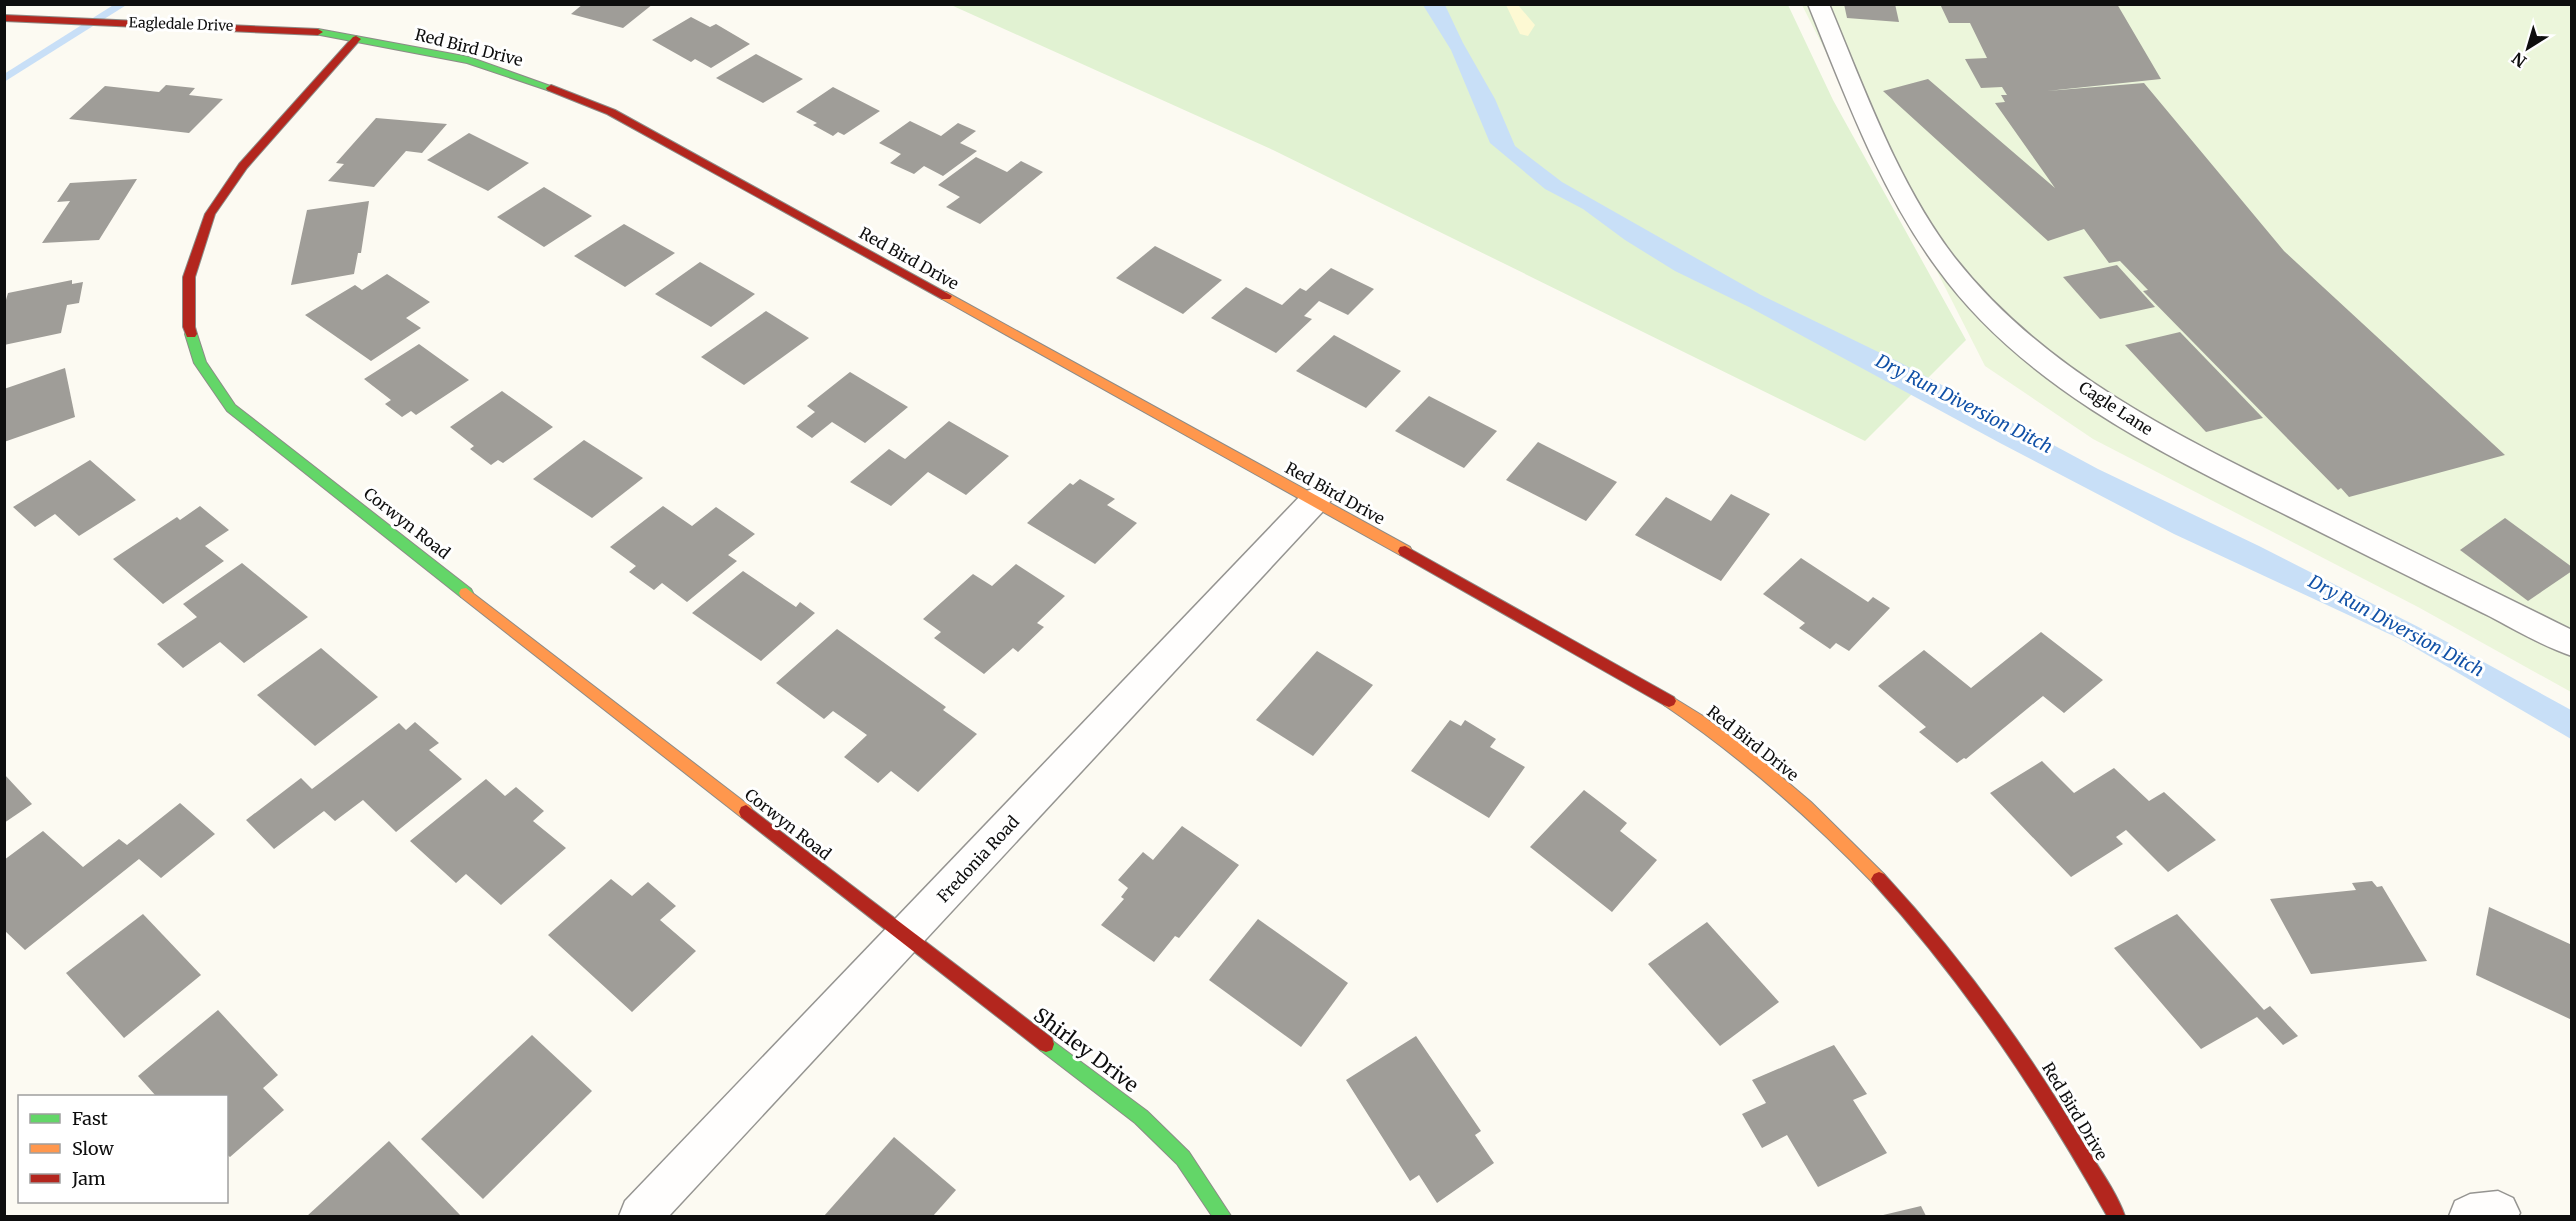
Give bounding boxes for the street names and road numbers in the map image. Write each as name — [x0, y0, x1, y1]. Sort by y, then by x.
street label: Eagledale Drive — [128, 13, 234, 35]
street label: Red Bird Drive — [413, 24, 525, 70]
street label: Red Bird Drive — [856, 222, 962, 294]
street label: Cagle Lane — [2075, 377, 2157, 439]
street label: Red Bird Drive — [1282, 457, 1388, 529]
street label: Corwyn Road — [360, 483, 454, 563]
street label: Red Bird Drive — [1703, 701, 1803, 785]
street label: Corwyn Road — [741, 784, 835, 864]
street label: Fredonia Road — [933, 811, 1023, 906]
street label: Shirley Drive — [1029, 1002, 1144, 1097]
street label: Red Bird Drive — [2038, 1058, 2112, 1164]

